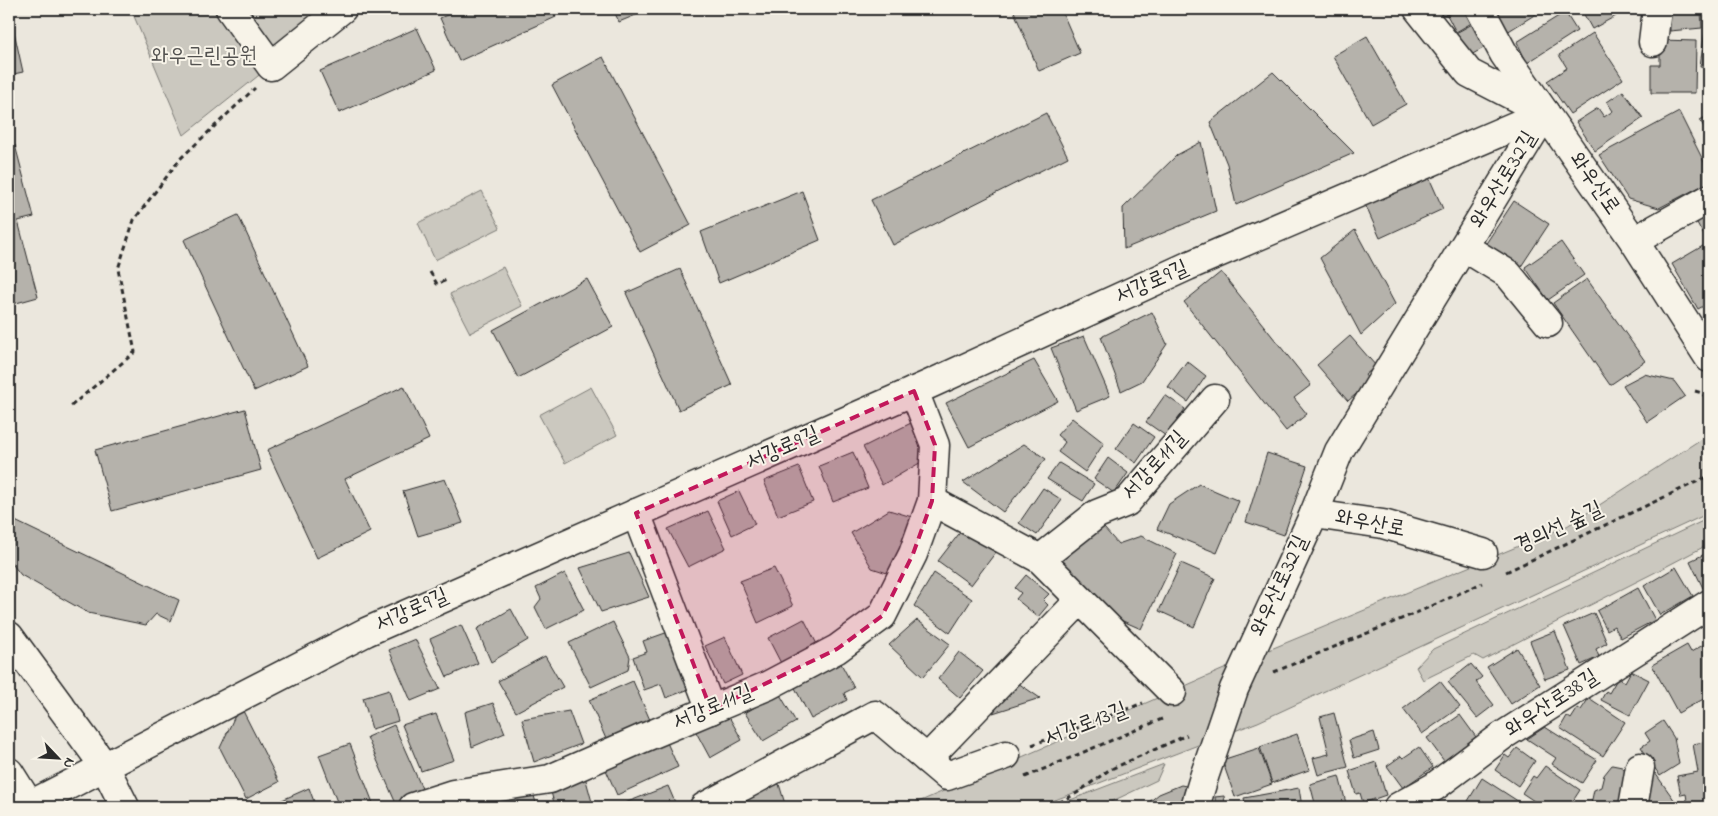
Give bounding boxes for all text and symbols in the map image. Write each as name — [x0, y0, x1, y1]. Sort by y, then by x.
park label: 와우근린공원 — [151, 41, 257, 73]
street label: 와우산로32길 — [1462, 125, 1546, 235]
street label: 와우산로 — [1561, 146, 1627, 222]
street label: 서강로9길 — [1110, 253, 1194, 313]
street label: 서강로9길 — [741, 419, 825, 479]
street label: 서강로11길 — [1115, 424, 1195, 508]
street label: 경의선 숲길 — [1510, 494, 1609, 562]
street label: 와우산로 — [1332, 502, 1408, 546]
street label: 와우산로32길 — [1243, 530, 1318, 642]
street label: 서강로9길 — [370, 581, 454, 641]
street label: 와우산로38길 — [1499, 662, 1605, 746]
street label: 서강로11길 — [668, 677, 759, 739]
street label: 서강로13길 — [1040, 694, 1133, 756]
north arrow — [32, 734, 82, 784]
text: N — [57, 754, 80, 772]

